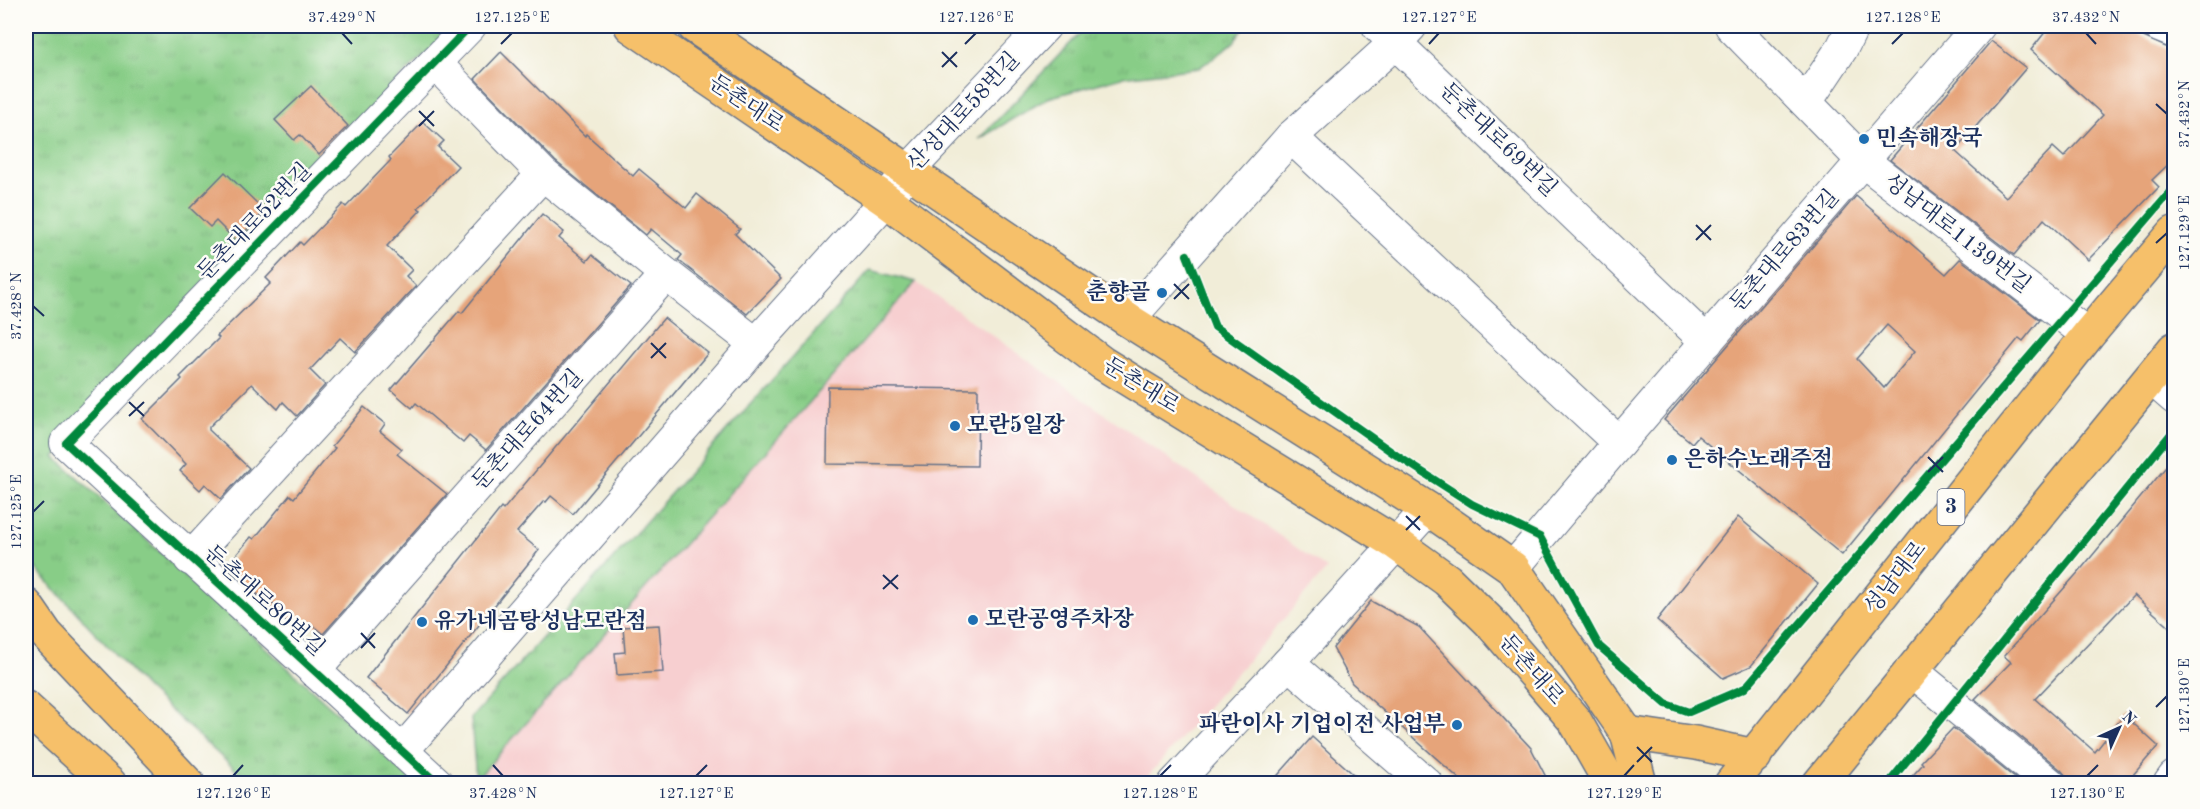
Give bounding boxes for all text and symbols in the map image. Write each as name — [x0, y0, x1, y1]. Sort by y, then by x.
text: 37.429°N — [308, 11, 376, 26]
text: 127.125°E — [474, 11, 550, 26]
text: 127.126°E — [938, 11, 1014, 26]
text: 127.127°E — [1401, 11, 1477, 26]
text: 127.128°E — [1865, 11, 1941, 26]
text: 37.432°N — [2052, 11, 2120, 26]
street label: 산성대로58번길 — [903, 48, 1024, 175]
street label: 둔촌대로 — [705, 69, 789, 137]
street label: 둔촌대로69번길 — [1435, 77, 1562, 201]
text: 37.432°N — [2178, 80, 2193, 148]
place label: 민속해장국 — [1876, 125, 1983, 150]
marker: 민속해장국 — [1857, 132, 1871, 146]
street label: 둔촌대로52번길 — [192, 158, 316, 285]
street label: 성남대로1139번길 — [1880, 170, 2035, 298]
street label: 둔촌대로83번길 — [1725, 185, 1844, 316]
text: 127.129°E — [2178, 195, 2193, 271]
text: 37.428°N — [10, 272, 25, 340]
place label: 춘향골 — [1086, 279, 1150, 304]
marker: 춘향골 — [1155, 286, 1169, 300]
street label: 둔촌대로 — [1099, 352, 1184, 418]
street label: 둔촌대로64번길 — [467, 364, 587, 494]
place label: 모란5일장 — [967, 412, 1066, 437]
marker: 모란5일장 — [948, 419, 962, 433]
place label: 은하수노래주점 — [1684, 446, 1833, 471]
marker: 은하수노래주점 — [1665, 453, 1679, 467]
text: 127.125°E — [10, 474, 25, 550]
road number: 3 — [1938, 489, 1964, 525]
street label: 성남대로 — [1860, 537, 1931, 618]
street label: 둔촌대로80번길 — [200, 540, 330, 660]
place label: 모란공영주차장 — [985, 606, 1135, 631]
place label: 유가네곰탕성남모란점 — [434, 608, 647, 633]
marker: 모란공영주차장 — [966, 613, 980, 627]
marker: 유가네곰탕성남모란점 — [415, 615, 429, 629]
street label: 둔촌대로 — [1495, 629, 1569, 709]
text: 127.130°E — [2178, 658, 2193, 734]
north arrow — [2089, 698, 2149, 758]
text: N — [2118, 709, 2139, 729]
place label: 파란이사 기업이전 사업부 — [1199, 711, 1445, 736]
marker: 파란이사 기업이전 사업부 — [1450, 718, 1464, 732]
text: 127.126°E — [195, 787, 271, 802]
text: 37.428°N — [469, 787, 537, 802]
text: 127.127°E — [658, 787, 734, 802]
text: 127.128°E — [1122, 787, 1198, 802]
text: 127.129°E — [1586, 787, 1662, 802]
text: 127.130°E — [2049, 787, 2125, 802]

